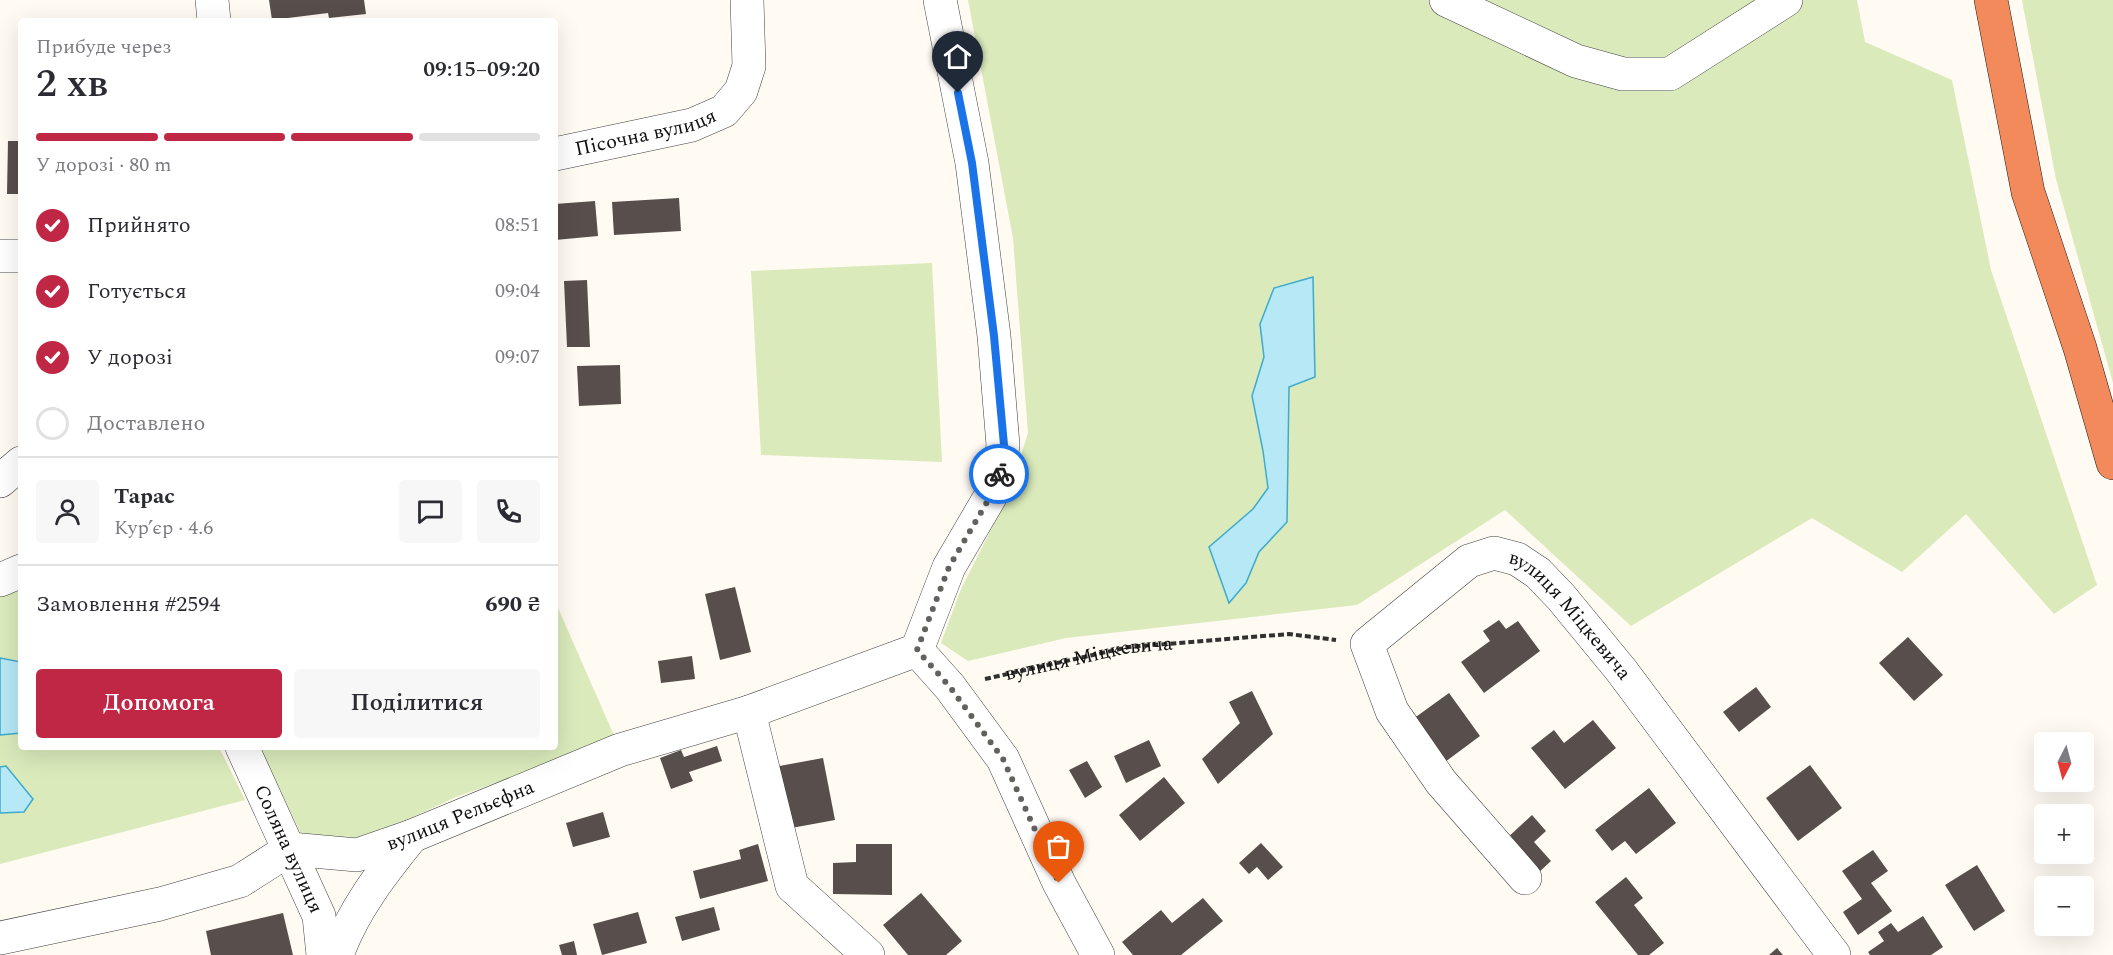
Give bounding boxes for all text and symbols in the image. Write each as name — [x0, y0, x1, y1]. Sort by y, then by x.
pin — [932, 31, 983, 93]
text: Прибуде через — [36, 32, 171, 62]
icon: home — [941, 40, 974, 73]
text: 09:15–09:20 — [423, 53, 540, 86]
text: 2 хв — [36, 55, 108, 114]
street label: Пісочна вулиця — [572, 101, 721, 164]
text: У дорозі · 80 m — [36, 150, 171, 180]
icon: check — [36, 209, 69, 242]
text: Прийнято — [87, 209, 191, 242]
text: 08:51 — [495, 210, 540, 240]
icon: check — [36, 275, 69, 308]
text: Готується — [87, 275, 187, 308]
text: 09:04 — [495, 276, 540, 306]
icon: check — [36, 341, 69, 374]
text: У дорозі — [87, 341, 173, 374]
text: 09:07 — [495, 342, 540, 372]
text: Доставлено — [87, 407, 205, 440]
courier — [969, 444, 1029, 504]
icon: bike — [983, 458, 1016, 491]
button: person — [36, 480, 99, 543]
text: Тарас — [114, 480, 175, 513]
button: chat — [399, 480, 462, 543]
button: phone — [477, 480, 540, 543]
text: Кур’єр · 4.6 — [114, 513, 213, 543]
street label: вулиця Міцкевича — [1505, 542, 1639, 687]
text: Замовлення #2594 — [36, 588, 220, 621]
text: 690 ₴ — [485, 588, 540, 621]
street label: вулиця Міцкевича — [1002, 628, 1174, 689]
button: Допомога — [36, 669, 282, 738]
button: Поділитися — [294, 669, 540, 738]
north arrow — [2034, 732, 2094, 792]
map controls — [2034, 732, 2094, 936]
street label: вулиця Рельєфна — [382, 772, 539, 859]
street label: Соляна вулиця — [246, 780, 331, 918]
button: + — [2034, 804, 2094, 864]
pin — [1033, 821, 1084, 883]
icon: bag — [1042, 830, 1075, 863]
button: − — [2034, 876, 2094, 936]

